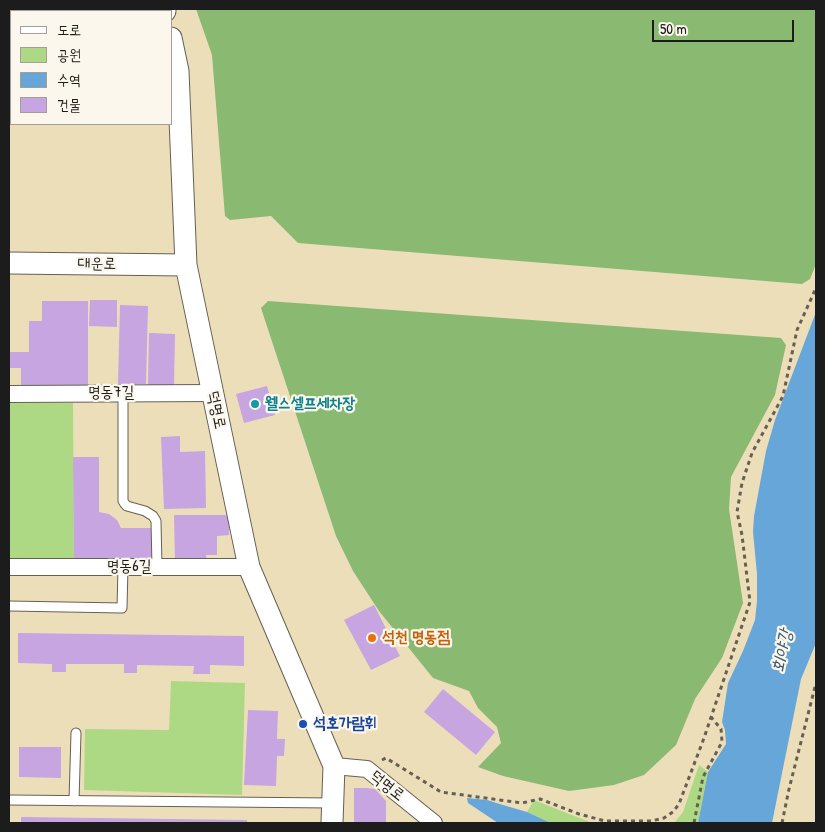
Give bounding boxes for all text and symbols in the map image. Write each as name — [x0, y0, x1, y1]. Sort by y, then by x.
legend — [10, 10, 172, 125]
scale bar — [655, 10, 798, 42]
text: 50 m — [660, 18, 687, 39]
text: 도로 — [57, 19, 81, 40]
text: 공원 — [57, 44, 81, 65]
text: 수역 — [57, 69, 81, 90]
text: 건물 — [57, 94, 81, 115]
street label: 대운로 — [78, 254, 116, 274]
street label: 명동7길 — [88, 383, 134, 403]
street label: 덕명로 — [203, 389, 229, 431]
place label: 웰스셀프세차장 — [265, 394, 355, 414]
marker: 웰스셀프세차장 — [249, 398, 261, 410]
street label: 명동6길 — [106, 557, 152, 577]
place label: 석천 명동점 — [382, 628, 450, 648]
water label: 회야강 — [768, 628, 798, 674]
marker: 석천 명동점 — [366, 632, 378, 644]
place label: 석호가람휘 — [313, 714, 377, 734]
marker: 석호가람휘 — [297, 718, 309, 730]
street label: 덕명로 — [366, 767, 408, 805]

